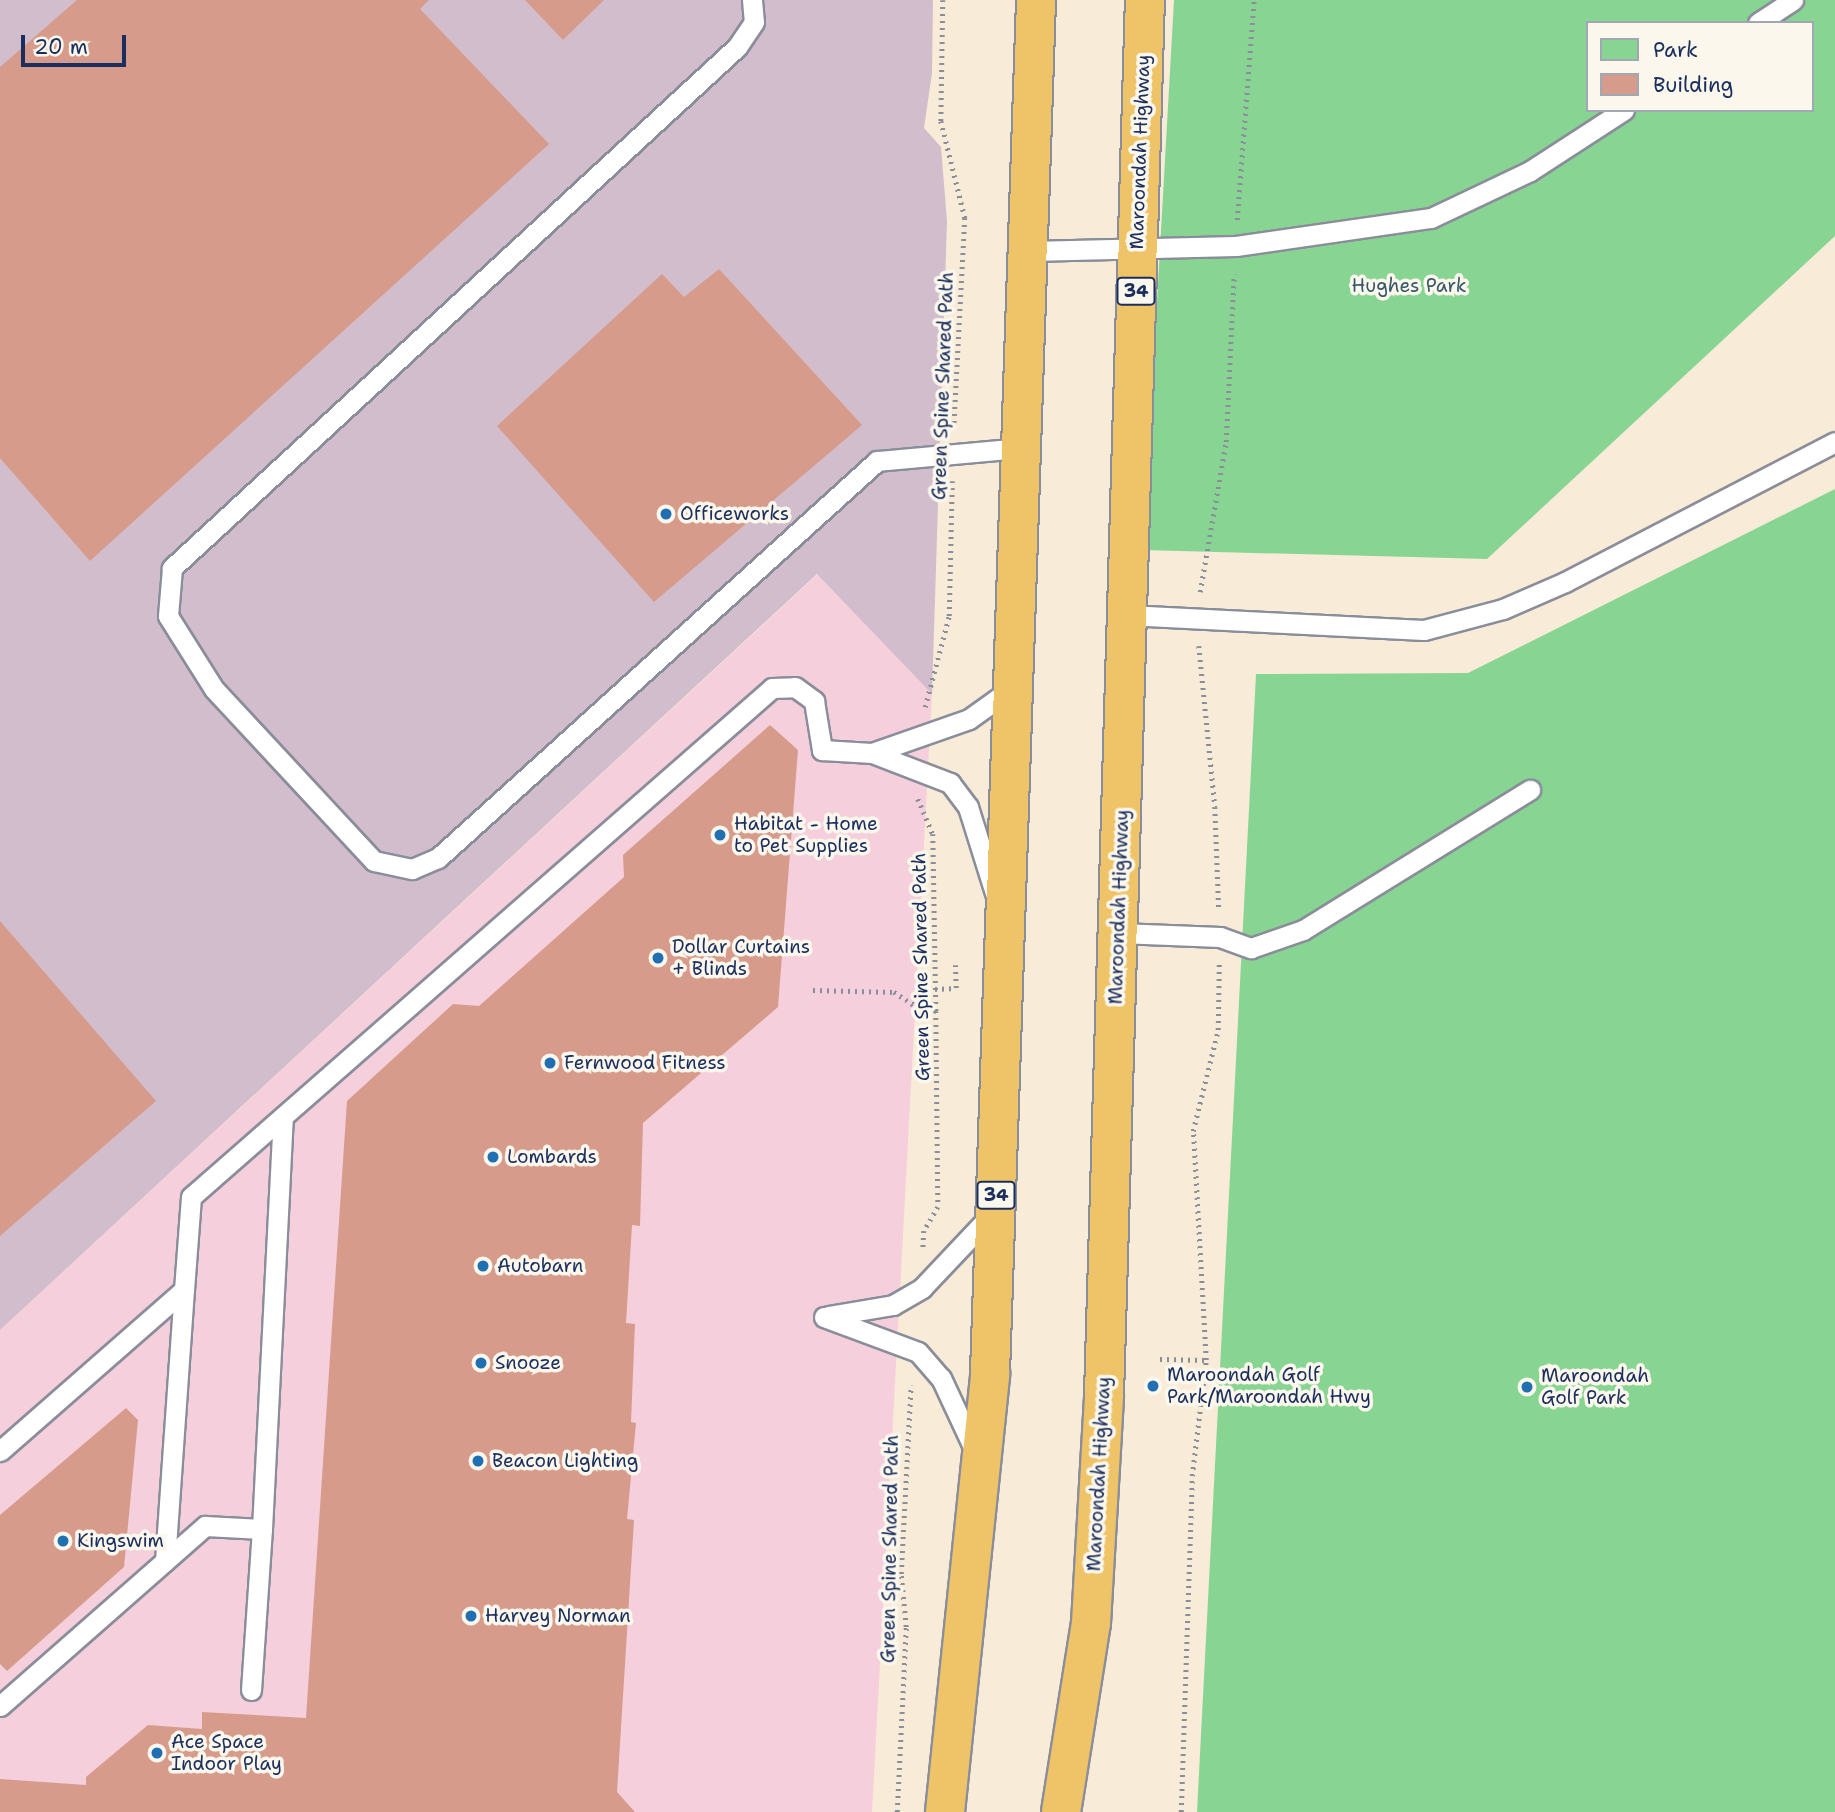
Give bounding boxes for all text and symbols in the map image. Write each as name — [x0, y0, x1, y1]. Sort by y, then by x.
scale bar — [24, 21, 130, 65]
legend — [1587, 21, 1814, 112]
text: 20 m — [34, 33, 88, 61]
text: Park — [1653, 36, 1698, 64]
street label: Maroondah Highway — [1125, 54, 1155, 250]
text: Building — [1653, 71, 1733, 99]
street label: Green Spine Shared Path — [928, 271, 958, 501]
park label: Hughes Park — [1351, 275, 1467, 297]
road number: 34 — [1115, 276, 1157, 306]
place label: Officeworks — [680, 503, 789, 525]
marker: Officeworks — [658, 506, 674, 522]
street label: Maroondah Highway — [1104, 809, 1134, 1005]
place label: Habitat - Home to Pet Supplies — [734, 813, 878, 857]
marker: Habitat - Home to Pet Supplies — [712, 827, 728, 843]
street label: Green Spine Shared Path — [908, 853, 934, 1081]
place label: Dollar Curtains + Blinds — [672, 936, 810, 980]
marker: Dollar Curtains + Blinds — [650, 950, 666, 966]
place label: Fernwood Fitness — [564, 1052, 726, 1074]
marker: Fernwood Fitness — [542, 1055, 558, 1071]
place label: Lombards — [507, 1146, 597, 1168]
marker: Lombards — [485, 1149, 501, 1165]
road number: 34 — [975, 1180, 1017, 1210]
place label: Autobarn — [497, 1255, 583, 1277]
marker: Autobarn — [475, 1258, 491, 1274]
place label: Snooze — [495, 1352, 561, 1374]
marker: Snooze — [473, 1355, 489, 1371]
place label: Maroondah Golf Park/Maroondah Hwy — [1167, 1364, 1371, 1408]
place label: Maroondah Golf Park — [1541, 1365, 1649, 1409]
street label: Maroondah Highway — [1083, 1376, 1115, 1572]
marker: Maroondah Golf Park/Maroondah Hwy — [1145, 1378, 1161, 1394]
marker: Maroondah Golf Park — [1519, 1379, 1535, 1395]
street label: Green Spine Shared Path — [877, 1435, 903, 1663]
place label: Beacon Lighting — [492, 1450, 638, 1472]
marker: Beacon Lighting — [470, 1453, 486, 1469]
place label: Kingswim — [77, 1530, 164, 1552]
marker: Kingswim — [55, 1533, 71, 1549]
place label: Harvey Norman — [485, 1605, 631, 1627]
marker: Harvey Norman — [463, 1608, 479, 1624]
place label: Ace Space Indoor Play — [171, 1731, 282, 1775]
marker: Ace Space Indoor Play — [149, 1745, 165, 1761]

